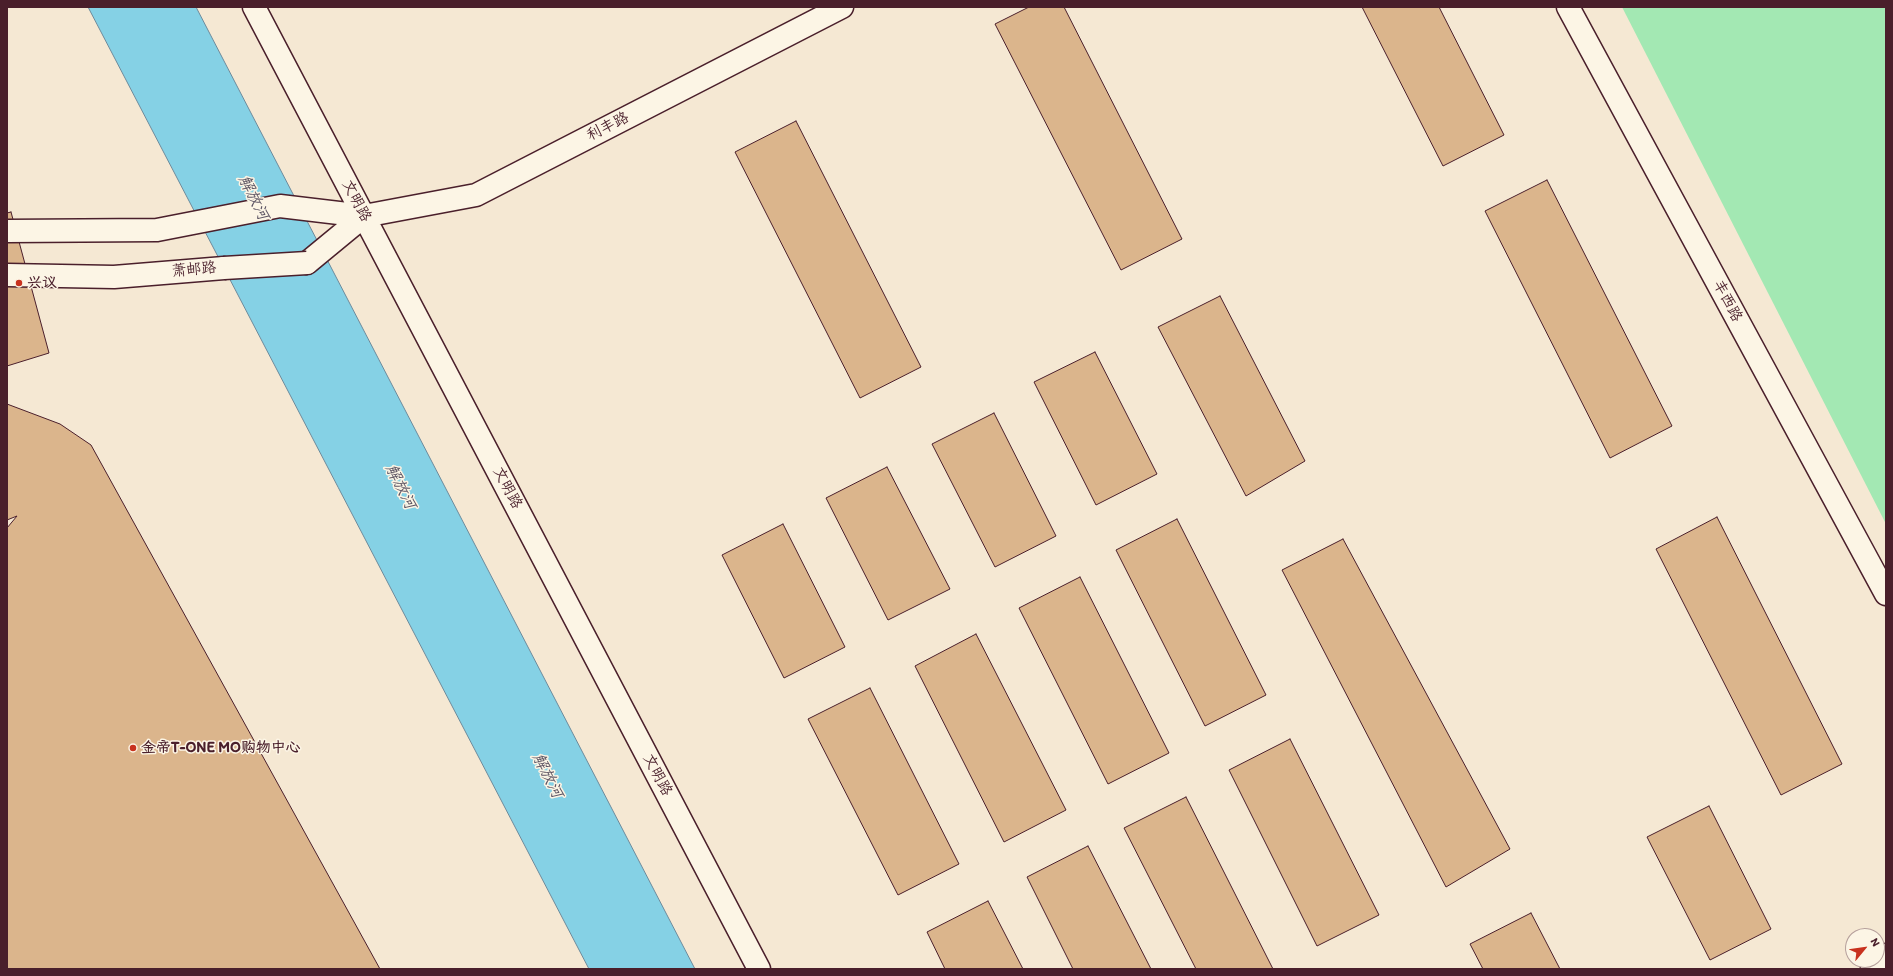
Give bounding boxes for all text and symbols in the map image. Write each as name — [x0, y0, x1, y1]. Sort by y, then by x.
street label: 利丰路 — [584, 109, 632, 145]
water label: 解放河 — [234, 172, 272, 224]
street label: 文明路 — [337, 177, 375, 225]
street label: 萧邮路 — [171, 259, 217, 281]
place label: 兴议 — [27, 274, 57, 292]
street label: 丰西路 — [1708, 277, 1746, 325]
marker: 兴议 — [14, 278, 24, 288]
water label: 解放河 — [381, 461, 419, 513]
street label: 文明路 — [488, 464, 526, 512]
place label: 金帝T-ONE MO购物中心 — [141, 739, 301, 757]
marker: 金帝T-ONE MO购物中心 — [128, 743, 138, 753]
water label: 解放河 — [528, 750, 566, 802]
street label: 文明路 — [638, 751, 676, 799]
north arrow — [1845, 928, 1885, 968]
text: N — [1868, 936, 1883, 949]

